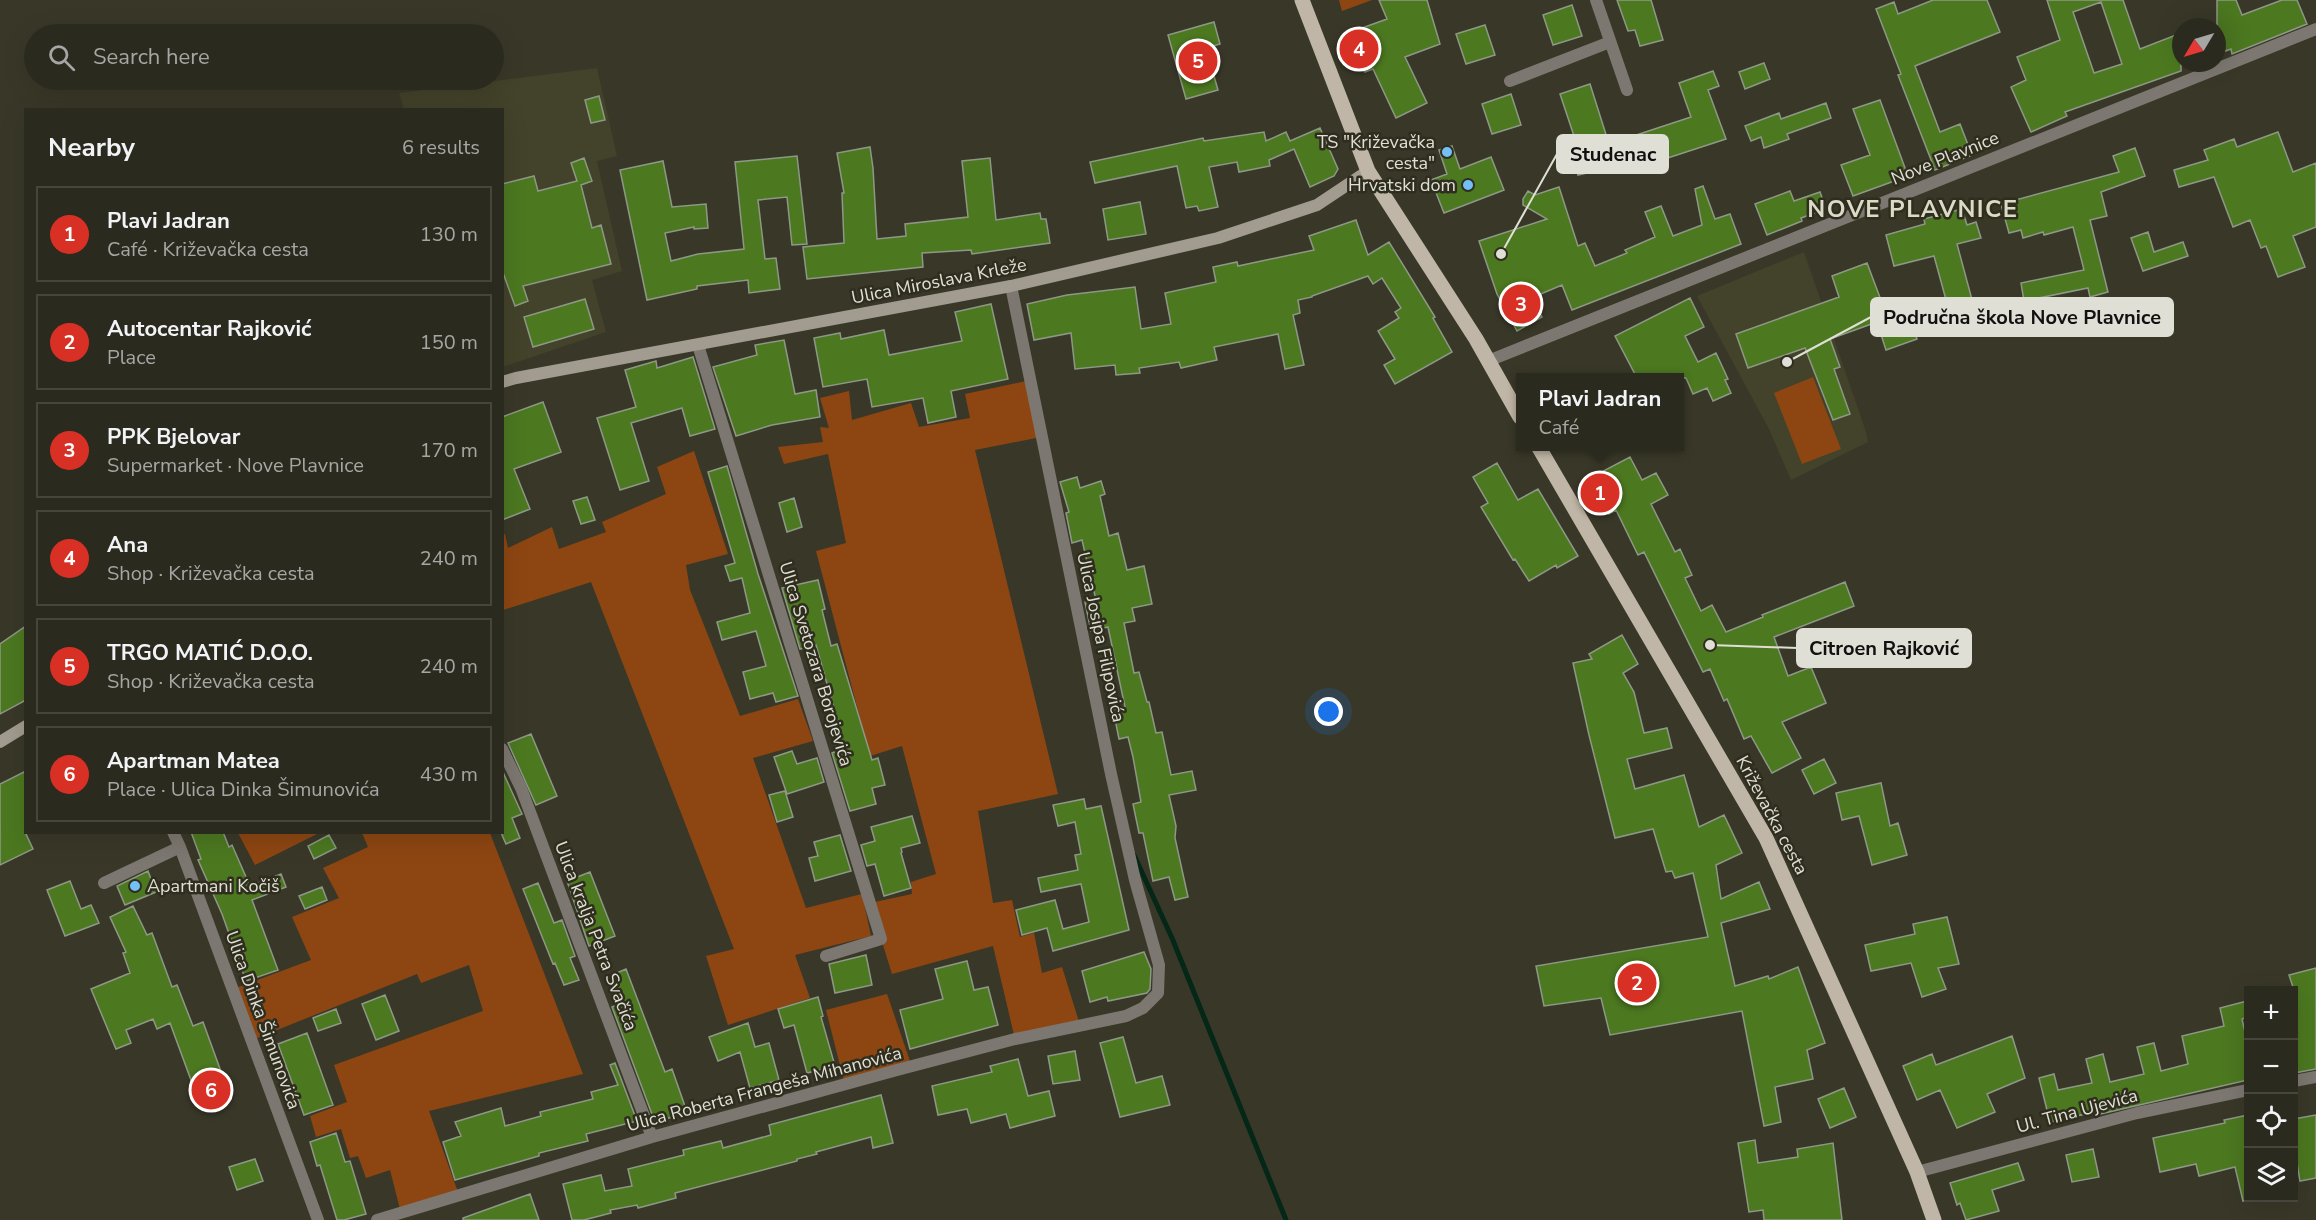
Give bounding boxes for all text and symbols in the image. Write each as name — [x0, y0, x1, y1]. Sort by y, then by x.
north arrow — [2172, 18, 2226, 72]
search box — [24, 24, 504, 90]
pin: 4 — [1340, 26, 1378, 72]
pin: 5 — [1178, 38, 1218, 84]
icon: search — [45, 41, 78, 74]
text: Search here — [93, 42, 210, 72]
street label: Nove Plavnice — [1888, 126, 2002, 190]
text: Nearby — [48, 130, 135, 165]
place label: TS "Križevačka cesta" — [1317, 130, 1435, 175]
text: 6 results — [402, 134, 480, 161]
callout: Studenac — [1557, 135, 1668, 173]
text: Studenac — [1570, 141, 1657, 168]
marker: TS "Križevačka cesta" — [1440, 145, 1454, 159]
place label: Hrvatski dom — [1348, 173, 1456, 197]
marker: Hrvatski dom — [1461, 178, 1475, 192]
district label: NOVE PLAVNICE — [1807, 193, 2019, 225]
text: Plavi Jadran — [107, 206, 230, 236]
text: 1 — [64, 221, 76, 248]
text: 130 m — [420, 221, 478, 248]
text: Café · Križevačka cesta — [107, 236, 309, 263]
street label: Ulica Miroslava Krleže — [849, 252, 1029, 310]
pin: 3 — [1502, 282, 1540, 326]
callout: Područna škola Nove Plavnice — [1871, 298, 2173, 336]
text: Područna škola Nove Plavnice — [1883, 304, 2161, 331]
text: Autocentar Rajković — [107, 314, 311, 344]
text: 2 — [64, 329, 76, 356]
text: 150 m — [420, 329, 478, 356]
text: Place — [107, 344, 156, 371]
popup — [1516, 373, 1684, 451]
text: Plavi Jadran — [1539, 384, 1661, 414]
text: Café — [1539, 414, 1579, 441]
text: PPK Bjelovar — [107, 422, 240, 452]
text: 3 — [64, 437, 76, 464]
text: 170 m — [420, 437, 478, 464]
text: Supermarket · Nove Plavnice — [107, 452, 364, 479]
pin: 1 — [1580, 470, 1620, 516]
text: Ana — [107, 530, 148, 560]
text: 4 — [64, 545, 76, 572]
text: 240 m — [420, 545, 478, 572]
street label: Ulica Josipa Filipovića — [1071, 550, 1131, 724]
street label: Ulica Svetozara Borojevića — [773, 559, 859, 769]
text: Shop · Križevačka cesta — [107, 560, 315, 587]
callout: Citroen Rajković — [1797, 629, 1971, 667]
text: Citroen Rajković — [1809, 635, 1960, 662]
text: TRGO MATIĆ D.O.O. — [107, 638, 313, 668]
text: 5 — [64, 653, 76, 680]
text: 240 m — [420, 653, 478, 680]
text: Shop · Križevačka cesta — [107, 668, 315, 695]
your location — [1314, 697, 1343, 726]
text: Apartman Matea — [107, 746, 280, 776]
street label: Križevačka cesta — [1730, 751, 1814, 879]
text: 6 — [64, 761, 76, 788]
text: 430 m — [420, 761, 478, 788]
text: Place · Ulica Dinka Šimunovića — [107, 776, 380, 803]
street label: Ulica kralja Petra Svačića — [549, 838, 643, 1034]
place label: Apartmani Kočiš — [147, 874, 280, 898]
marker: Apartmani Kočiš — [128, 879, 142, 893]
street label: Ulica Dinka Šimunovića — [220, 928, 306, 1112]
pin: 2 — [1618, 960, 1656, 1006]
map controls — [2244, 986, 2298, 1202]
button: + — [2244, 986, 2298, 1040]
button: − — [2244, 1040, 2298, 1094]
street label: Ulica Roberta Frangeša Mihanovića — [624, 1041, 904, 1137]
pin: 6 — [192, 1068, 230, 1112]
street label: Ul. Tina Ujevića — [2014, 1083, 2140, 1139]
button: locate — [2244, 1094, 2298, 1148]
button: layers — [2244, 1148, 2298, 1202]

